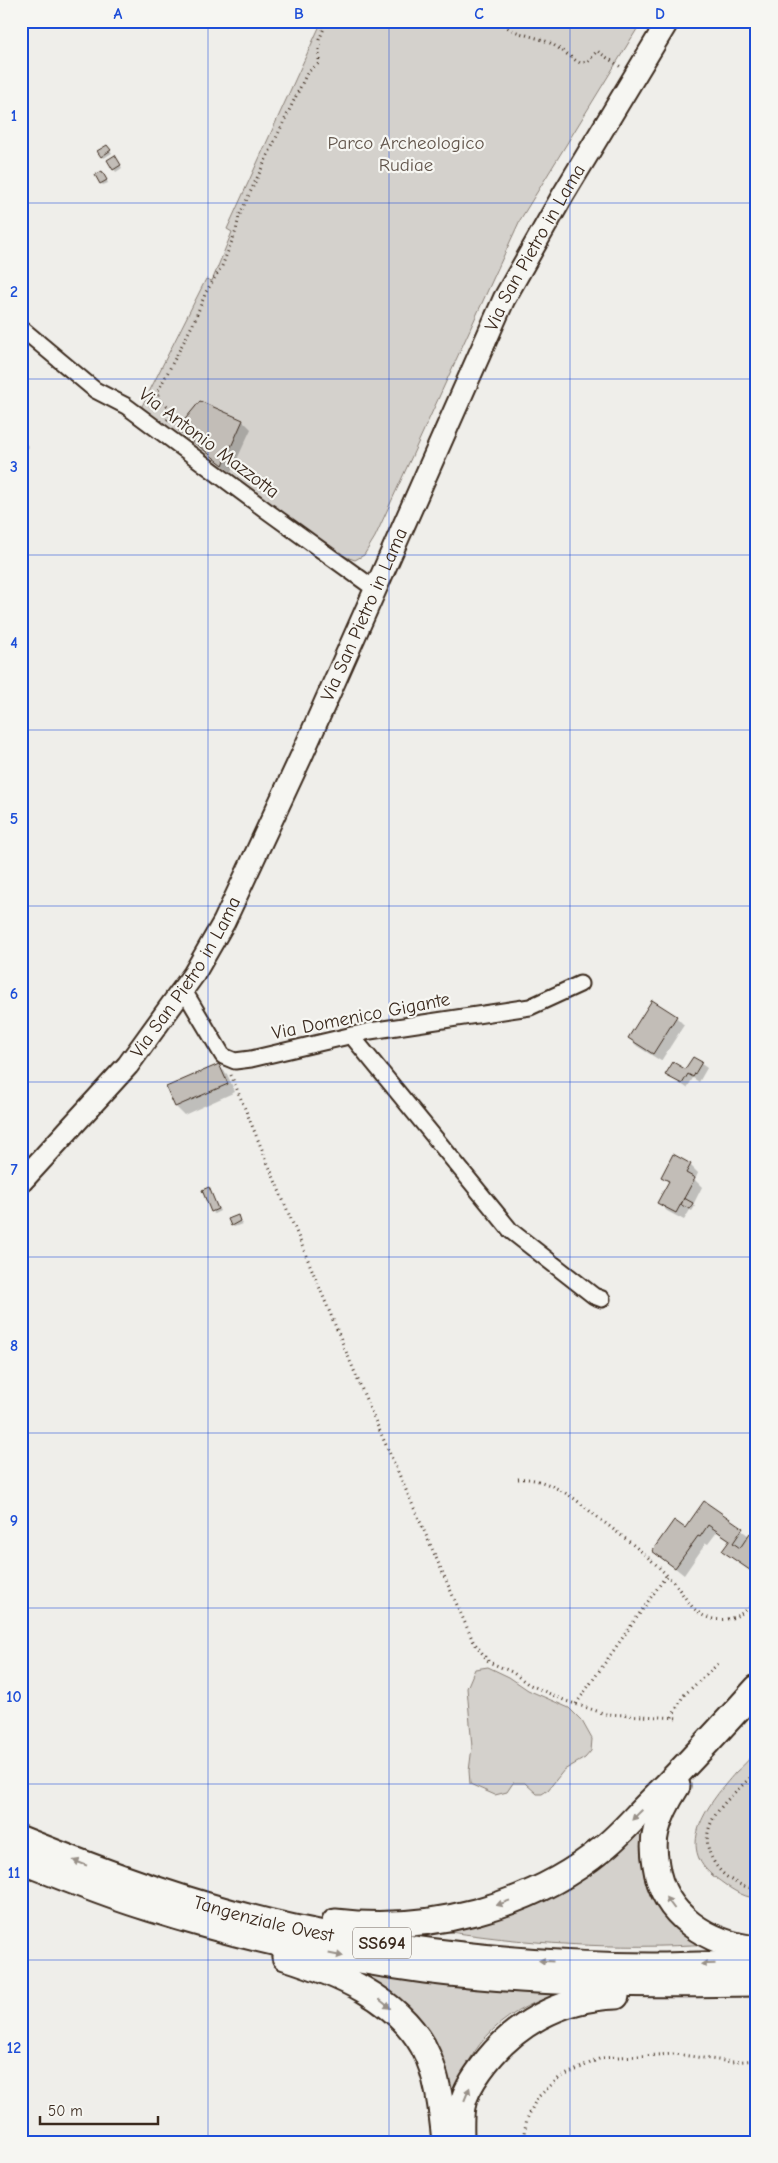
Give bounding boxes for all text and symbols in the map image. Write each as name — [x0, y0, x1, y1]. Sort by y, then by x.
text: A — [114, 5, 123, 23]
text: B — [294, 5, 304, 23]
text: C — [474, 5, 484, 23]
text: D — [655, 5, 665, 23]
text: 1 — [11, 107, 17, 125]
park label: Parco Archeologico Rudiae — [328, 132, 484, 176]
street label: Via San Pietro in Lama — [480, 160, 590, 334]
text: 2 — [10, 283, 18, 301]
street label: Via Antonio Mazzotta — [134, 383, 284, 503]
text: 3 — [10, 458, 18, 476]
street label: Via San Pietro in Lama — [316, 524, 412, 704]
text: 4 — [10, 634, 18, 652]
text: 5 — [10, 810, 18, 828]
street label: Via San Pietro in Lama — [126, 893, 245, 1062]
text: 6 — [10, 985, 18, 1003]
street label: Via Domenico Gigante — [270, 988, 452, 1044]
text: 7 — [10, 1161, 18, 1179]
text: 8 — [10, 1337, 18, 1355]
text: 9 — [10, 1512, 18, 1530]
text: 10 — [6, 1688, 22, 1706]
one-way arrow — [632, 1809, 644, 1821]
one-way arrow — [73, 1859, 88, 1866]
text: 11 — [8, 1864, 20, 1882]
street label: Tangenziale Ovest — [191, 1891, 336, 1947]
one-way arrow — [665, 1897, 676, 1910]
one-way arrow — [495, 1899, 510, 1907]
road number: SS694 — [353, 1928, 411, 1959]
one-way arrow — [328, 1951, 344, 1959]
one-way arrow — [537, 1956, 553, 1964]
one-way arrow — [700, 1960, 716, 1968]
one-way arrow — [379, 1999, 392, 2010]
text: 12 — [7, 2039, 21, 2057]
one-way arrow — [463, 2087, 471, 2101]
scale bar — [40, 2093, 158, 2125]
text: 50 m — [48, 2102, 83, 2120]

